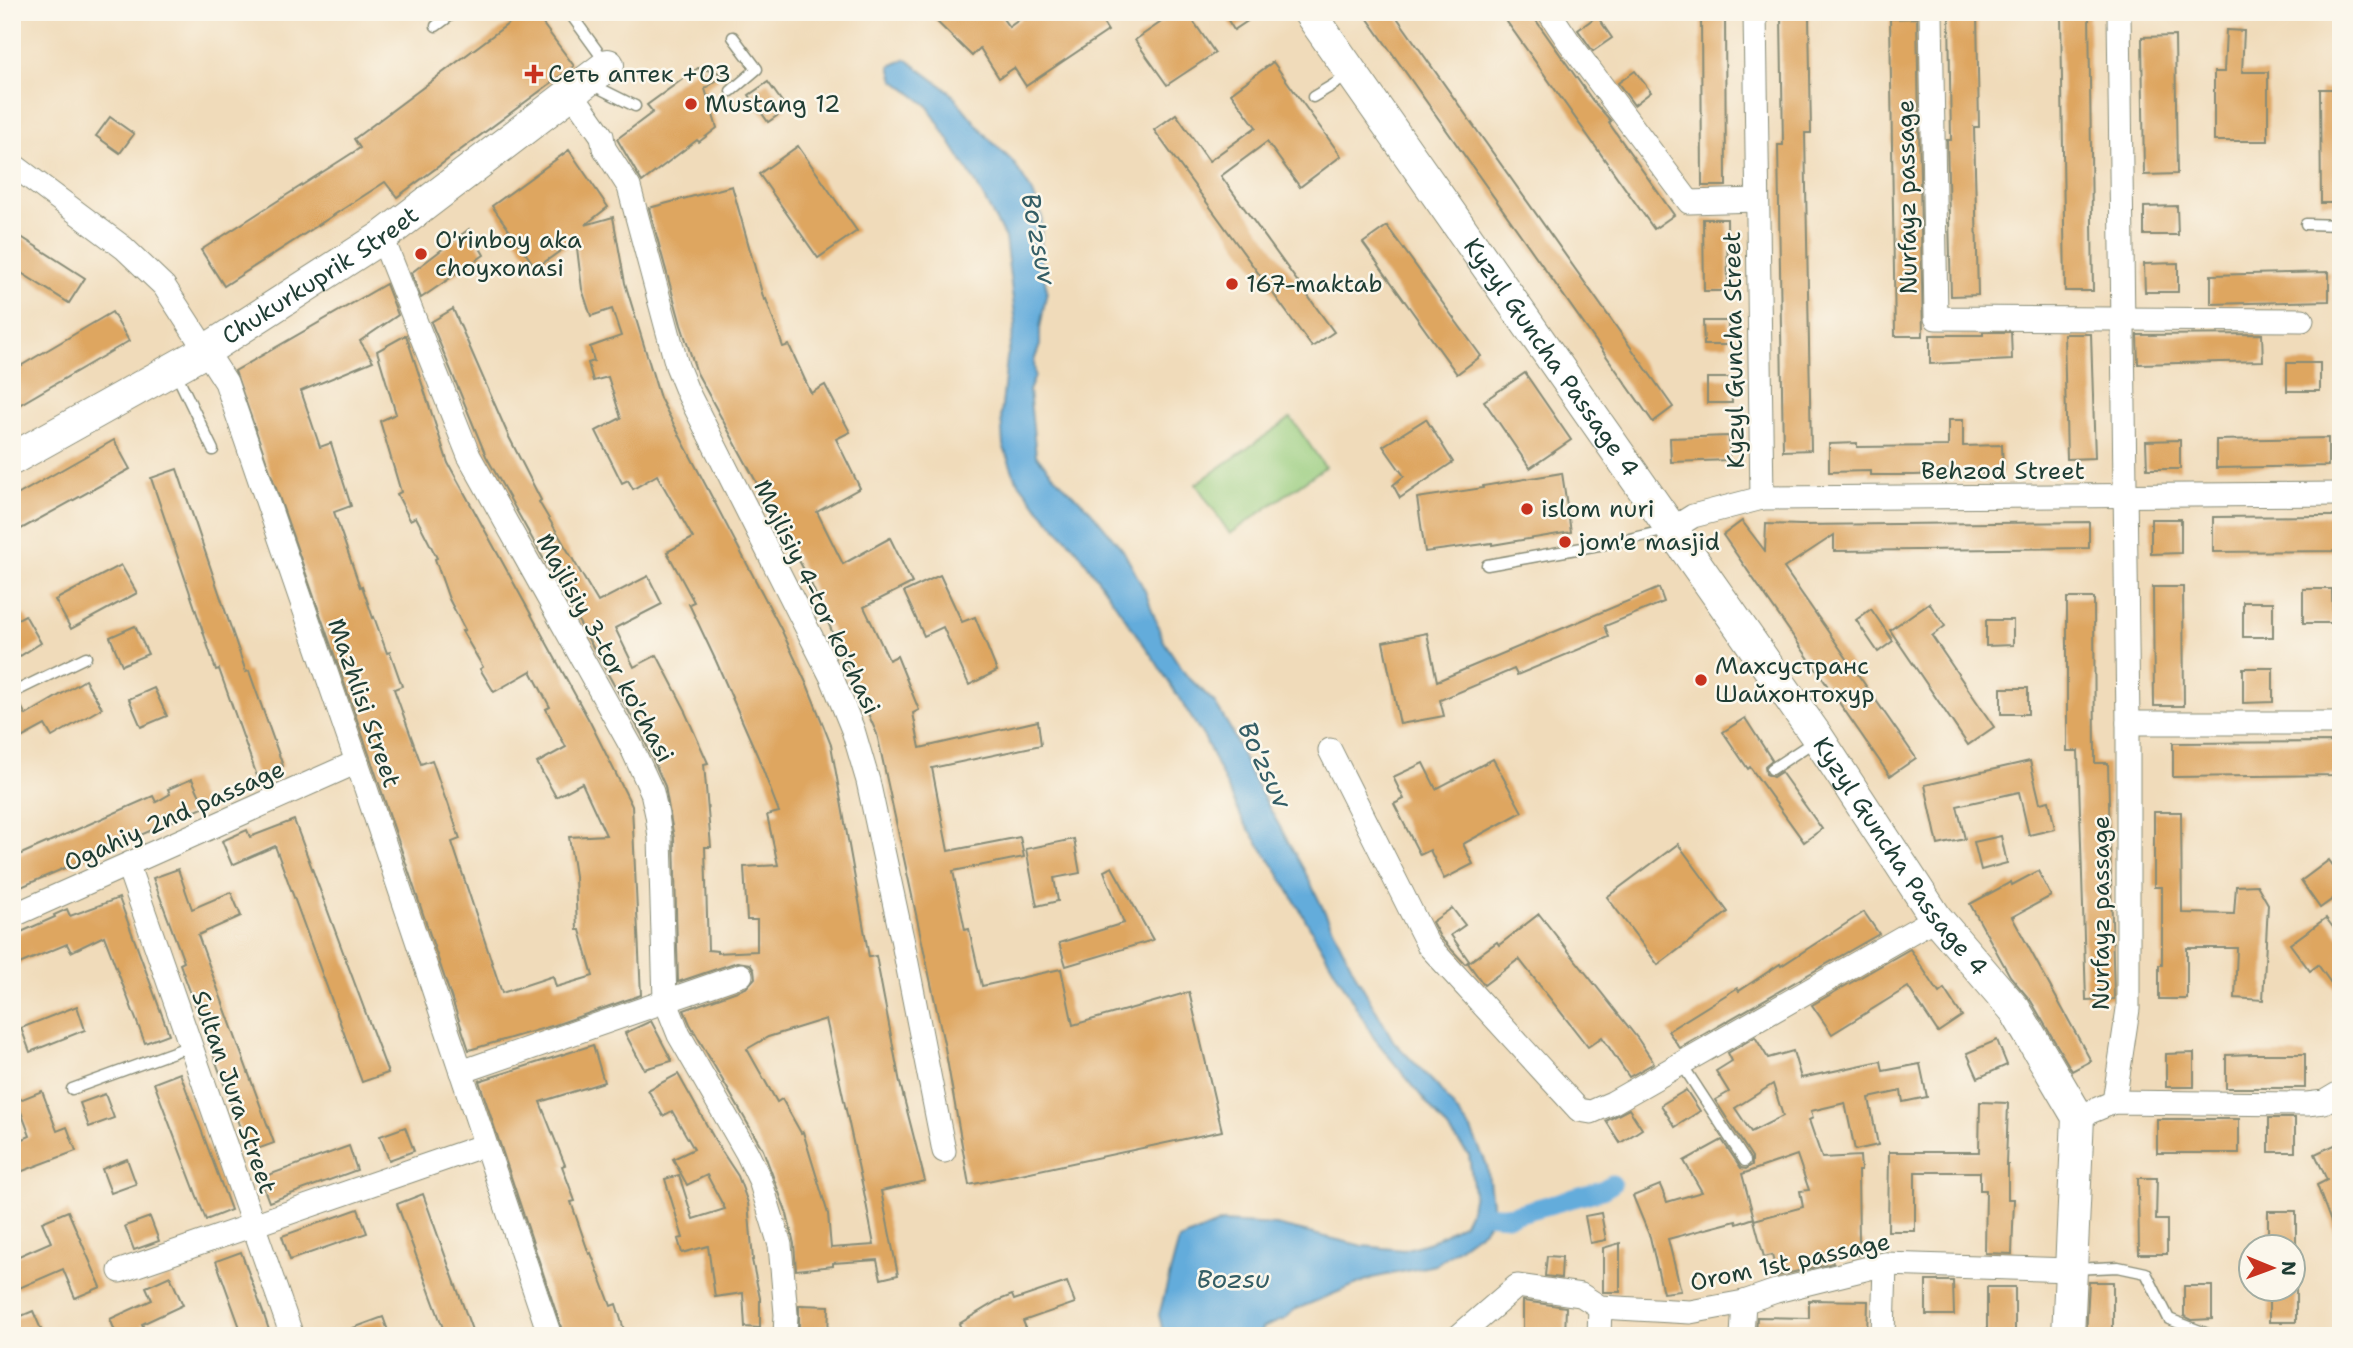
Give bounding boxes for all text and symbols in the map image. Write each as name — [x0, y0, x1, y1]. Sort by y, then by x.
place label: Сеть аптек +03 — [548, 58, 731, 90]
marker: Сеть аптек +03 — [526, 66, 542, 82]
place label: Mustang 12 — [705, 88, 841, 120]
marker: Mustang 12 — [683, 96, 699, 112]
street label: Nurfayz passage — [1889, 99, 1925, 295]
water label: Bo'zsuv — [1013, 190, 1066, 288]
street label: Chukurkuprik Street — [216, 199, 425, 352]
place label: O'rinboy aka choyxonasi — [435, 224, 582, 284]
street label: Kyzyl Guncha Street — [1716, 231, 1752, 469]
street label: Kyzyl Guncha Passage 4 — [1456, 232, 1646, 483]
marker: O'rinboy aka choyxonasi — [413, 246, 429, 262]
place label: 167-maktab — [1246, 268, 1383, 300]
marker: 167-maktab — [1224, 276, 1240, 292]
street label: Behzod Street — [1921, 455, 2085, 487]
street label: Majlisiy 4-tor ko'chasi — [746, 474, 888, 720]
place label: islom nuri — [1541, 493, 1655, 525]
marker: islom nuri — [1519, 501, 1535, 517]
place label: jom'e masjid — [1577, 526, 1720, 558]
street label: Majlisiy 3-tor ko'chasi — [529, 528, 681, 768]
marker: jom'e masjid — [1557, 534, 1573, 550]
street label: Mazhlisi Street — [320, 614, 408, 792]
place label: Махсустранс Шайхонтохур — [1715, 650, 1875, 710]
marker: Махсустранс Шайхонтохур — [1693, 672, 1709, 688]
water label: Bo'zsuv — [1230, 715, 1301, 815]
street label: Kyzyl Guncha Passage 4 — [1806, 731, 1995, 983]
street label: Ogahiy 2nd passage — [59, 753, 289, 879]
street label: Nurfayz passage — [2085, 816, 2117, 1010]
street label: Sultan Jura Street — [184, 986, 284, 1198]
street label: Orom 1st passage — [1687, 1225, 1893, 1299]
north arrow — [2238, 1232, 2308, 1302]
water label: Bozsu — [1196, 1261, 1270, 1296]
text: N — [2276, 1261, 2301, 1276]

